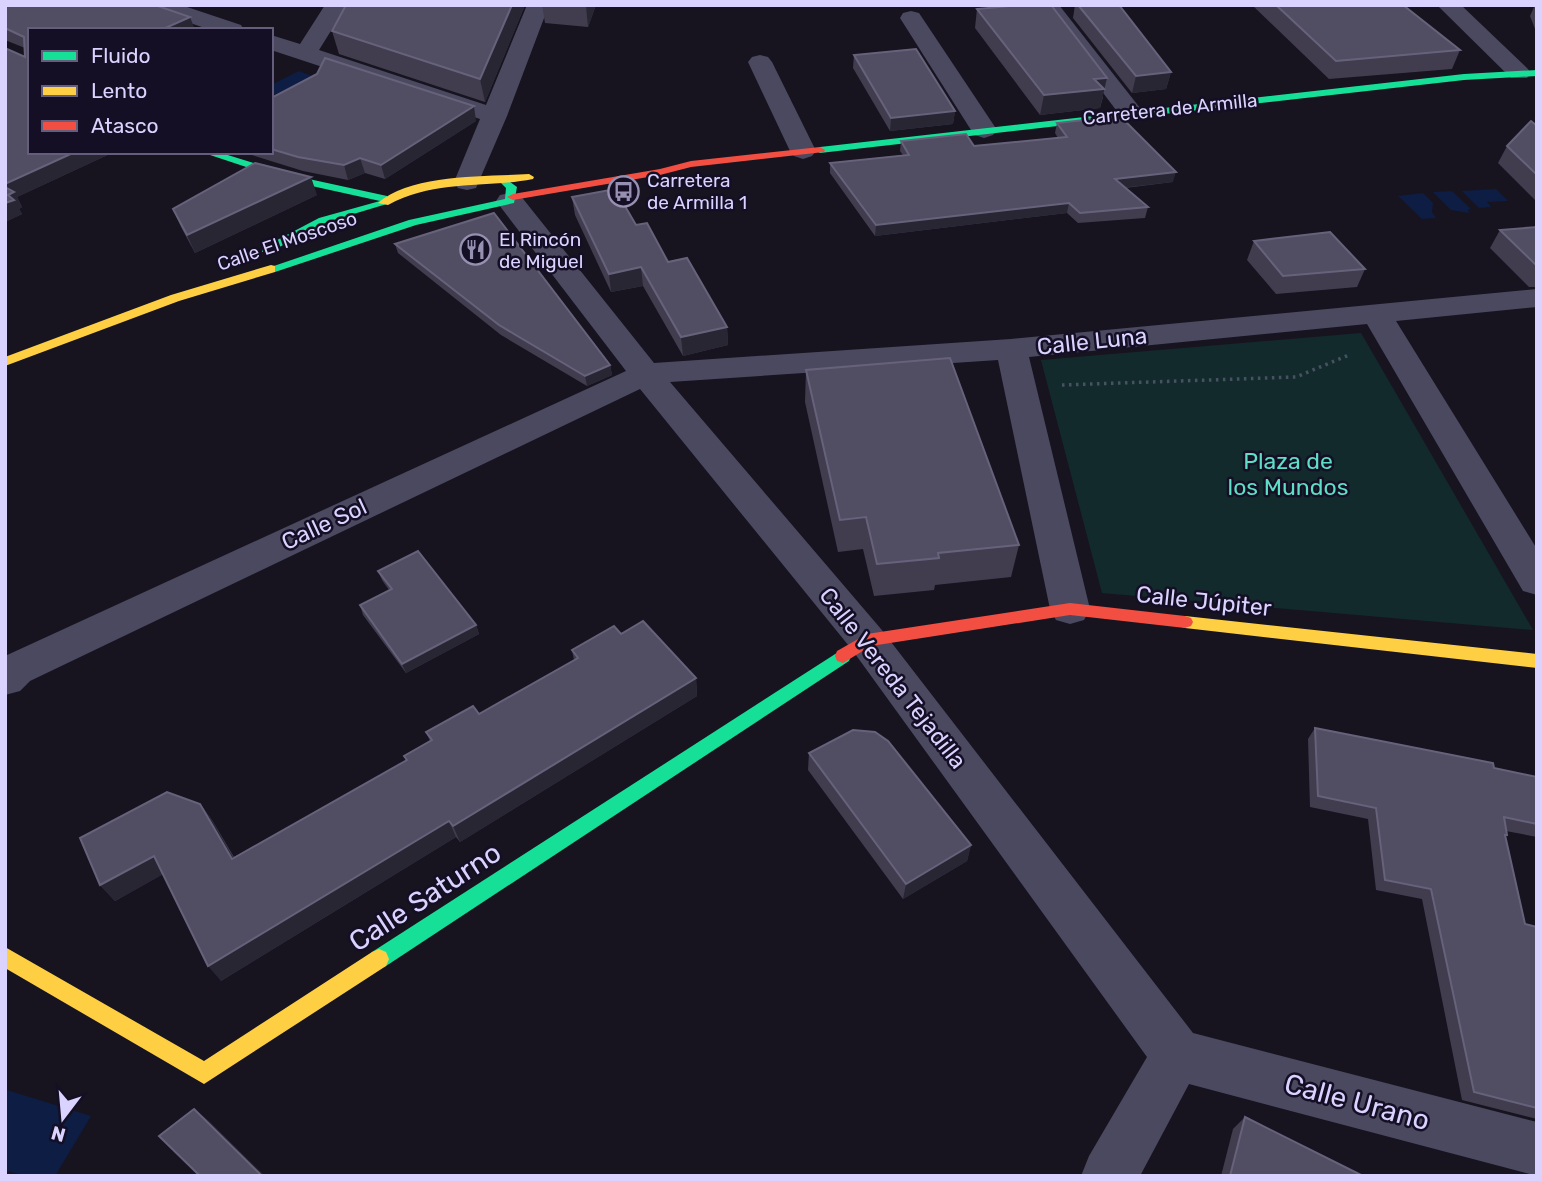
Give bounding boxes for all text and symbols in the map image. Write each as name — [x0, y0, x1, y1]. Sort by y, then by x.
legend — [28, 28, 273, 154]
text: Fluido — [91, 43, 151, 68]
text: Lento — [91, 78, 147, 103]
street label: Carretera de Armilla — [1082, 88, 1258, 130]
text: Atasco — [91, 113, 159, 138]
place label: Carretera de Armilla 1 — [647, 169, 747, 214]
bus stop icon: Carretera de Armilla 1 — [607, 174, 641, 208]
street label: Calle El Moscoso — [214, 206, 360, 276]
place label: El Rincón de Miguel — [499, 228, 583, 273]
restaurant icon: El Rincón de Miguel — [459, 233, 493, 267]
street label: Calle Luna — [1035, 321, 1149, 361]
park label: Plaza de los Mundos — [1228, 447, 1348, 501]
street label: Calle Sol — [277, 492, 371, 556]
street label: Calle Júpiter — [1135, 580, 1273, 622]
street label: Calle Vereda Tejadilla — [814, 582, 972, 774]
street label: Calle Saturno — [343, 836, 507, 958]
street label: Calle Urano — [1281, 1067, 1433, 1137]
north arrow — [28, 1083, 98, 1153]
text: N — [49, 1121, 68, 1147]

